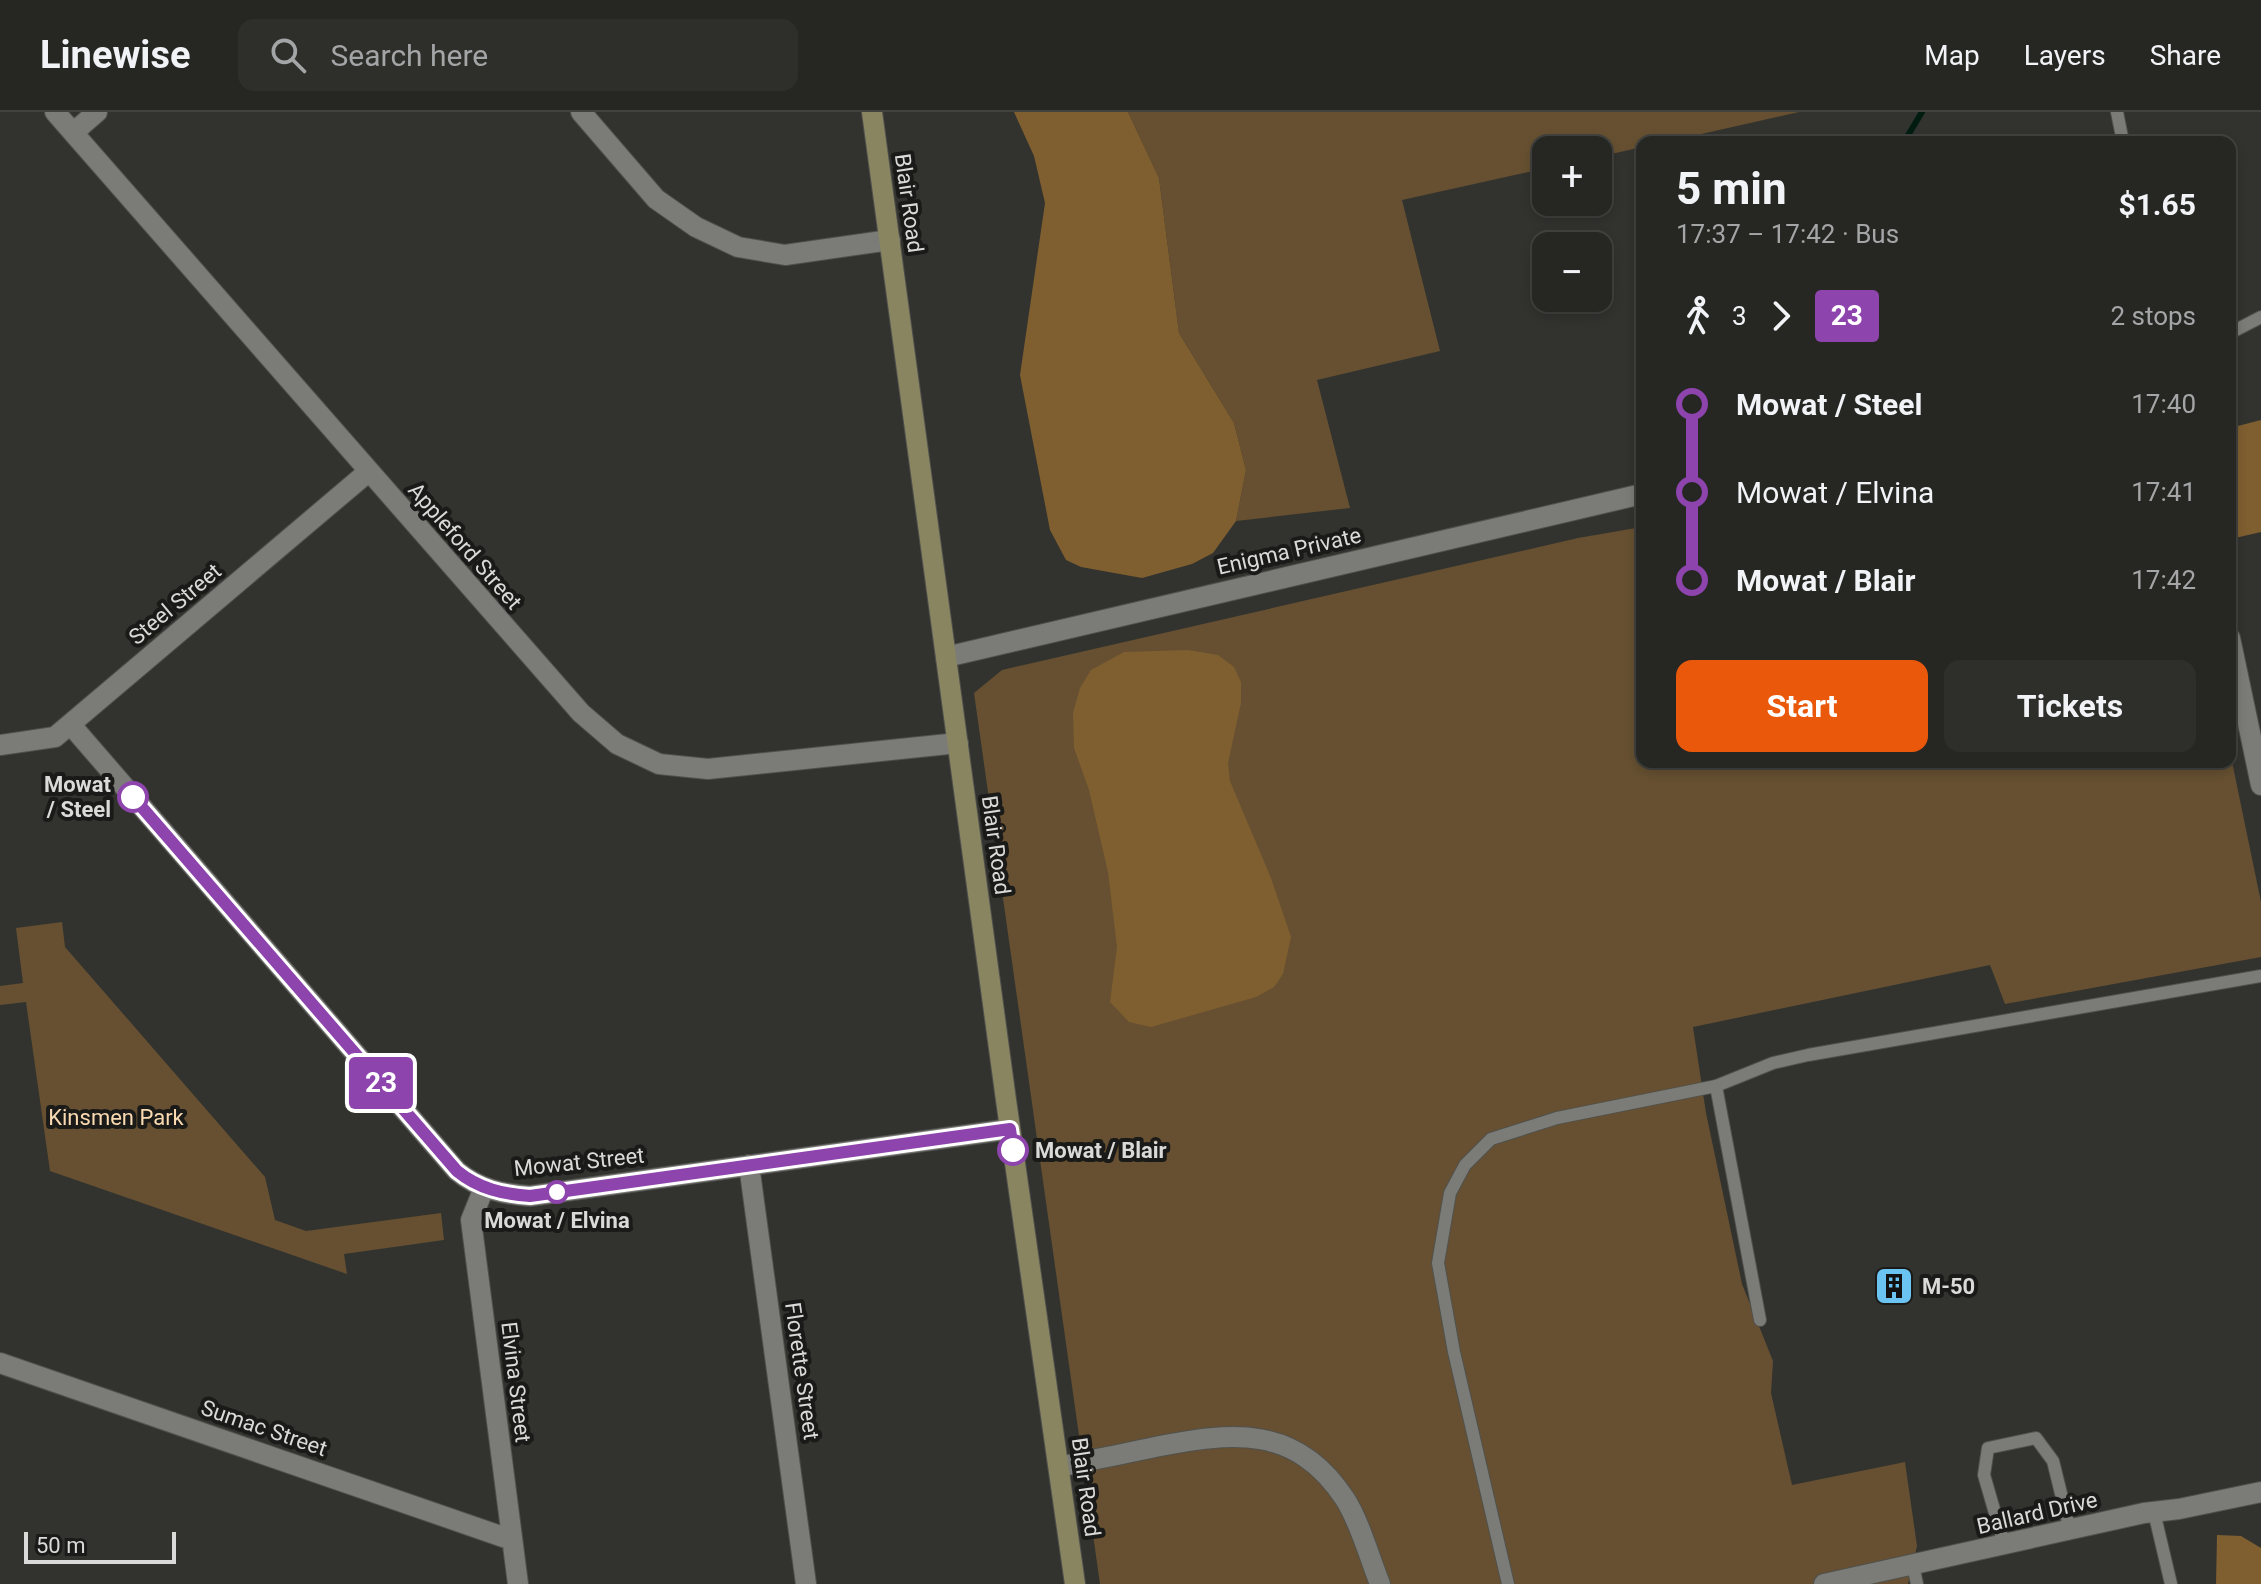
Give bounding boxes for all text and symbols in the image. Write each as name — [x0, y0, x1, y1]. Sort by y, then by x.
search box — [238, 19, 798, 91]
text: Linewise — [40, 33, 190, 77]
icon: search — [266, 33, 310, 77]
text: Search here — [330, 38, 488, 73]
text: Map — [1924, 39, 1980, 72]
text: Layers — [2024, 39, 2106, 72]
text: Share — [2150, 39, 2221, 72]
map controls — [1532, 136, 1612, 312]
button: + — [1532, 136, 1612, 216]
street label: Blair Road — [890, 152, 928, 254]
text: 5 min — [1676, 163, 1787, 215]
text: $1.65 — [2118, 187, 2196, 222]
text: 17:37 – 17:42 · Bus — [1676, 219, 1899, 249]
button: − — [1532, 232, 1612, 312]
icon: walk — [1676, 294, 1720, 338]
icon: forward — [1759, 294, 1803, 338]
text: 23 — [1831, 299, 1863, 332]
text: 3 — [1732, 301, 1747, 331]
text: 2 stops — [2110, 301, 2196, 331]
text: Mowat / Steel — [1736, 387, 1922, 422]
text: 17:40 — [2131, 389, 2196, 419]
text: Mowat / Elvina — [1736, 475, 1934, 510]
text: 17:41 — [2131, 477, 2196, 507]
street label: Appleford Street — [403, 478, 527, 614]
street label: Enigma Private — [1215, 522, 1363, 580]
street label: Steel Street — [124, 558, 226, 650]
text: Mowat / Blair — [1736, 563, 1916, 598]
text: 17:42 — [2131, 565, 2196, 595]
button: Start — [1676, 660, 1928, 752]
button: Tickets — [1944, 660, 2196, 752]
place label: Mowat / Steel — [44, 772, 112, 822]
marker: Mowat / Steel — [118, 782, 148, 812]
street label: Blair Road — [977, 794, 1015, 896]
line badge: 23 — [345, 1057, 417, 1109]
text: 23 — [365, 1066, 397, 1099]
park label: Kinsmen Park — [48, 1105, 185, 1130]
marker: Mowat / Blair — [998, 1135, 1028, 1165]
place label: Mowat / Blair — [1035, 1138, 1167, 1163]
street label: Mowat Street — [513, 1143, 645, 1181]
marker: Mowat / Elvina — [546, 1181, 568, 1203]
place label: Mowat / Elvina — [484, 1208, 630, 1233]
building icon: M-50 — [1873, 1265, 1915, 1307]
place label: M-50 — [1922, 1274, 1975, 1299]
street label: Florette Street — [780, 1301, 824, 1441]
street label: Elvina Street — [496, 1320, 536, 1444]
street label: Sumac Street — [198, 1395, 330, 1461]
street label: Blair Road — [1067, 1436, 1105, 1538]
street label: Ballard Drive — [1974, 1487, 2100, 1539]
scale bar — [24, 1528, 176, 1564]
text: 50 m — [36, 1533, 85, 1558]

